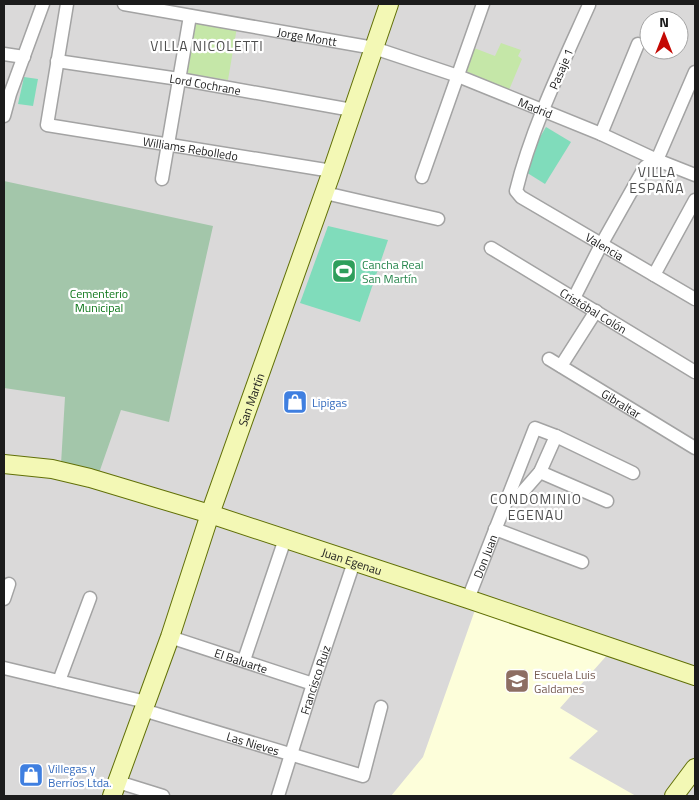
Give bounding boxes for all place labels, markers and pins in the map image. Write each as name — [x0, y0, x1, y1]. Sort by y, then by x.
place label: Cancha Real San Martín — [362, 255, 423, 288]
sports icon: Cancha Real San Martín — [331, 258, 357, 284]
shop icon: Lipigas — [282, 389, 308, 415]
place label: Lipigas — [312, 393, 348, 412]
place label: Escuela Luis Galdames — [534, 665, 596, 698]
school or university icon: Escuela Luis Galdames — [504, 668, 530, 694]
place label: Villegas y Berríos Ltda. — [48, 759, 112, 792]
shop icon: Villegas y Berríos Ltda. — [18, 762, 44, 788]

